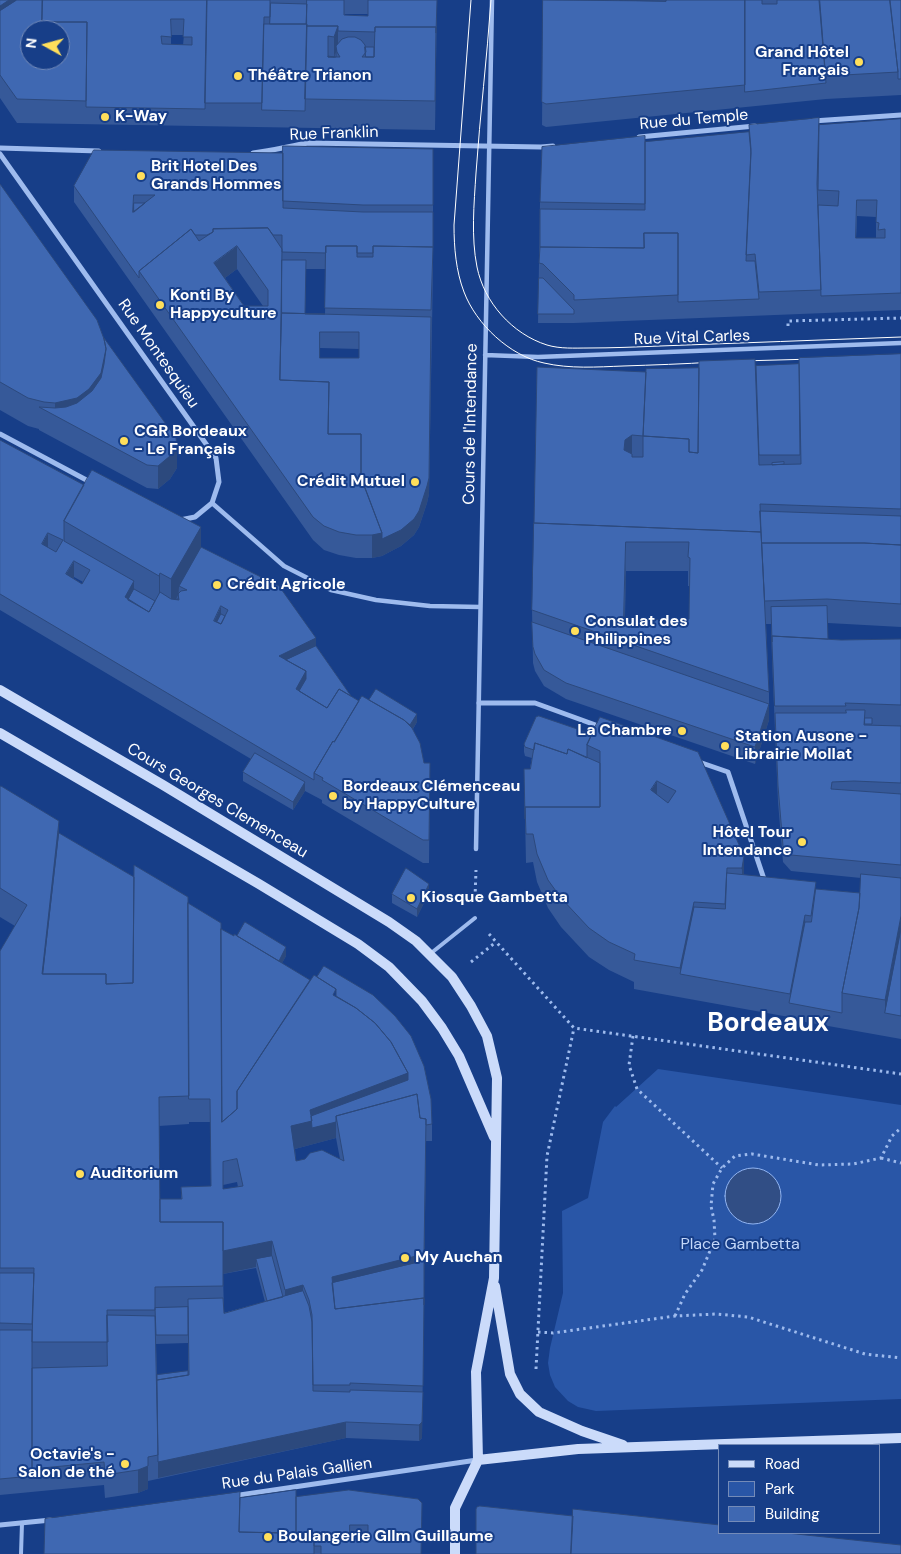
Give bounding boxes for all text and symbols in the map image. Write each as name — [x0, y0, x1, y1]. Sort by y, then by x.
north arrow — [20, 20, 70, 70]
text: N — [22, 37, 41, 49]
place label: Grand Hôtel Français — [755, 43, 849, 81]
marker: Grand Hôtel Français — [853, 56, 865, 68]
place label: Théâtre Trianon — [248, 66, 372, 86]
marker: Théâtre Trianon — [232, 70, 244, 82]
street label: Rue du Temple — [639, 106, 749, 134]
place label: K-Way — [115, 107, 167, 127]
marker: K-Way — [99, 111, 111, 123]
street label: Rue Franklin — [289, 123, 379, 145]
place label: Brit Hotel Des Grands Hommes — [151, 157, 281, 195]
marker: Brit Hotel Des Grands Hommes — [135, 170, 147, 182]
place label: Konti By Happyculture — [170, 286, 277, 324]
street label: Rue Montesquieu — [113, 296, 203, 412]
marker: Konti By Happyculture — [154, 299, 166, 311]
street label: Rue Vital Carles — [634, 326, 750, 350]
street label: Cours de l'Intendance — [460, 343, 482, 505]
place label: CGR Bordeaux - Le Français — [134, 422, 247, 460]
marker: CGR Bordeaux - Le Français — [118, 435, 130, 447]
place label: Crédit Mutuel — [297, 472, 405, 492]
marker: Crédit Mutuel — [409, 476, 421, 488]
place label: Crédit Agricole — [227, 575, 346, 595]
marker: Crédit Agricole — [211, 579, 223, 591]
place label: Consulat des Philippines — [585, 612, 688, 650]
marker: Consulat des Philippines — [569, 625, 581, 637]
place label: La Chambre — [577, 721, 672, 741]
marker: La Chambre — [676, 725, 688, 737]
place label: Station Ausone - Librairie Mollat — [735, 727, 867, 765]
street label: Cours Georges Clemenceau — [123, 739, 311, 863]
marker: Station Ausone - Librairie Mollat — [719, 740, 731, 752]
place label: Bordeaux Clémenceau by HappyCulture — [343, 777, 520, 815]
marker: Bordeaux Clémenceau by HappyCulture — [327, 790, 339, 802]
place label: Hôtel Tour Intendance — [702, 823, 792, 861]
marker: Hôtel Tour Intendance — [796, 836, 808, 848]
place label: Kiosque Gambetta — [421, 888, 568, 908]
marker: Kiosque Gambetta — [405, 892, 417, 904]
district label: Bordeaux — [707, 1008, 829, 1040]
place label: Auditorium — [90, 1164, 178, 1184]
marker: Auditorium — [74, 1168, 86, 1180]
park label: Place Gambetta — [680, 1235, 800, 1255]
place label: My Auchan — [415, 1248, 503, 1268]
marker: My Auchan — [399, 1252, 411, 1264]
legend — [718, 1444, 881, 1534]
place label: Octavie's - Salon de thé — [18, 1445, 115, 1483]
street label: Rue du Palais Gallien — [221, 1454, 373, 1494]
text: Road — [765, 1454, 800, 1474]
marker: Octavie's - Salon de thé — [119, 1458, 131, 1470]
text: Park — [765, 1479, 795, 1499]
text: Building — [765, 1504, 820, 1524]
place label: Boulangerie Gllm Guillaume — [278, 1527, 493, 1547]
marker: Boulangerie Gllm Guillaume — [262, 1531, 274, 1543]

